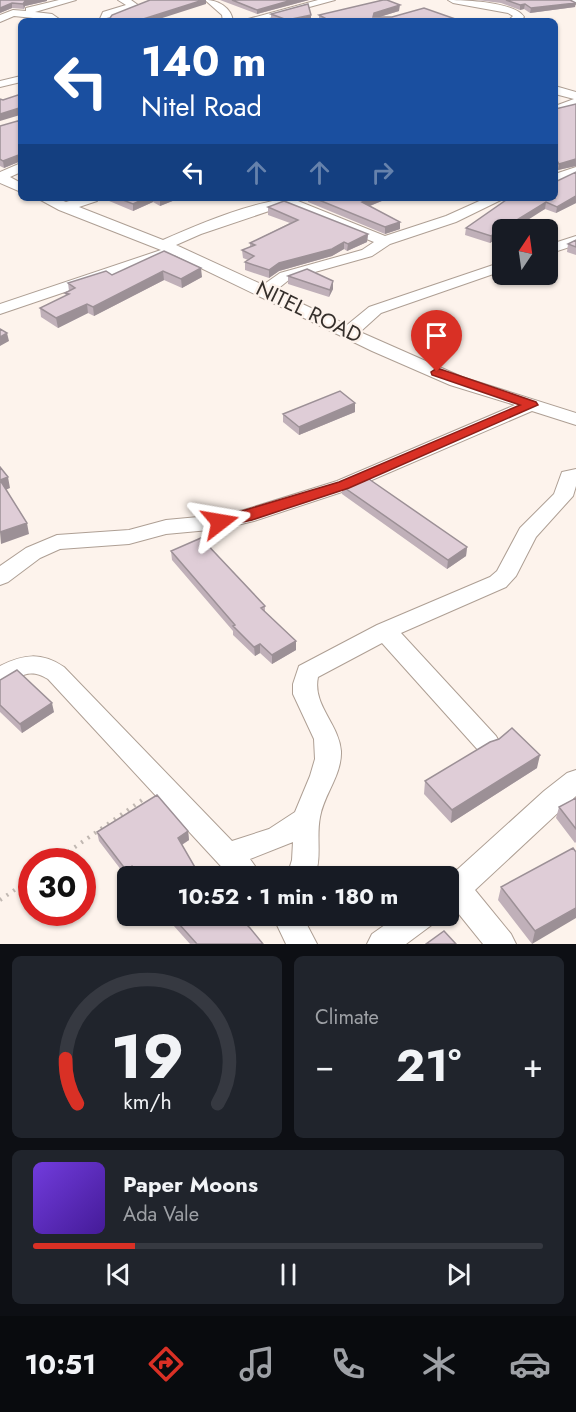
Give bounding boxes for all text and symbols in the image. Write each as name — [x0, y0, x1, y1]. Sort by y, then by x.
text: 140 m — [141, 31, 267, 92]
icon: left — [42, 42, 120, 120]
text: Nitel Road — [141, 87, 262, 126]
icon: left — [177, 156, 210, 189]
icon: ahead — [240, 156, 273, 189]
icon: ahead — [303, 156, 336, 189]
icon: right — [366, 156, 399, 189]
north arrow — [492, 219, 558, 285]
map controls — [492, 219, 558, 285]
street label: NITEL ROAD — [251, 273, 367, 351]
pin — [411, 310, 462, 372]
icon: arrive — [420, 319, 453, 352]
position arrow — [188, 490, 252, 554]
speed limit sign: 30 — [18, 848, 96, 926]
text: 10:52 · 1 min · 180 m — [178, 880, 398, 912]
text: Climate — [315, 1003, 379, 1032]
text: 19 — [110, 1011, 184, 1101]
text: 21° — [396, 1033, 461, 1098]
text: − — [315, 1042, 334, 1089]
text: + — [523, 1042, 543, 1089]
text: km/h — [123, 1086, 171, 1117]
text: Paper Moons — [123, 1168, 258, 1200]
text: Ada Vale — [123, 1200, 199, 1229]
icon: previous — [102, 1258, 135, 1291]
icon: pause — [272, 1258, 305, 1291]
icon: next — [442, 1258, 475, 1291]
icon: directions — [145, 1343, 187, 1385]
icon: music — [236, 1343, 278, 1385]
icon: phone — [327, 1343, 369, 1385]
icon: climate — [418, 1343, 460, 1385]
icon: car — [509, 1343, 551, 1385]
text: 10:51 — [25, 1345, 96, 1384]

